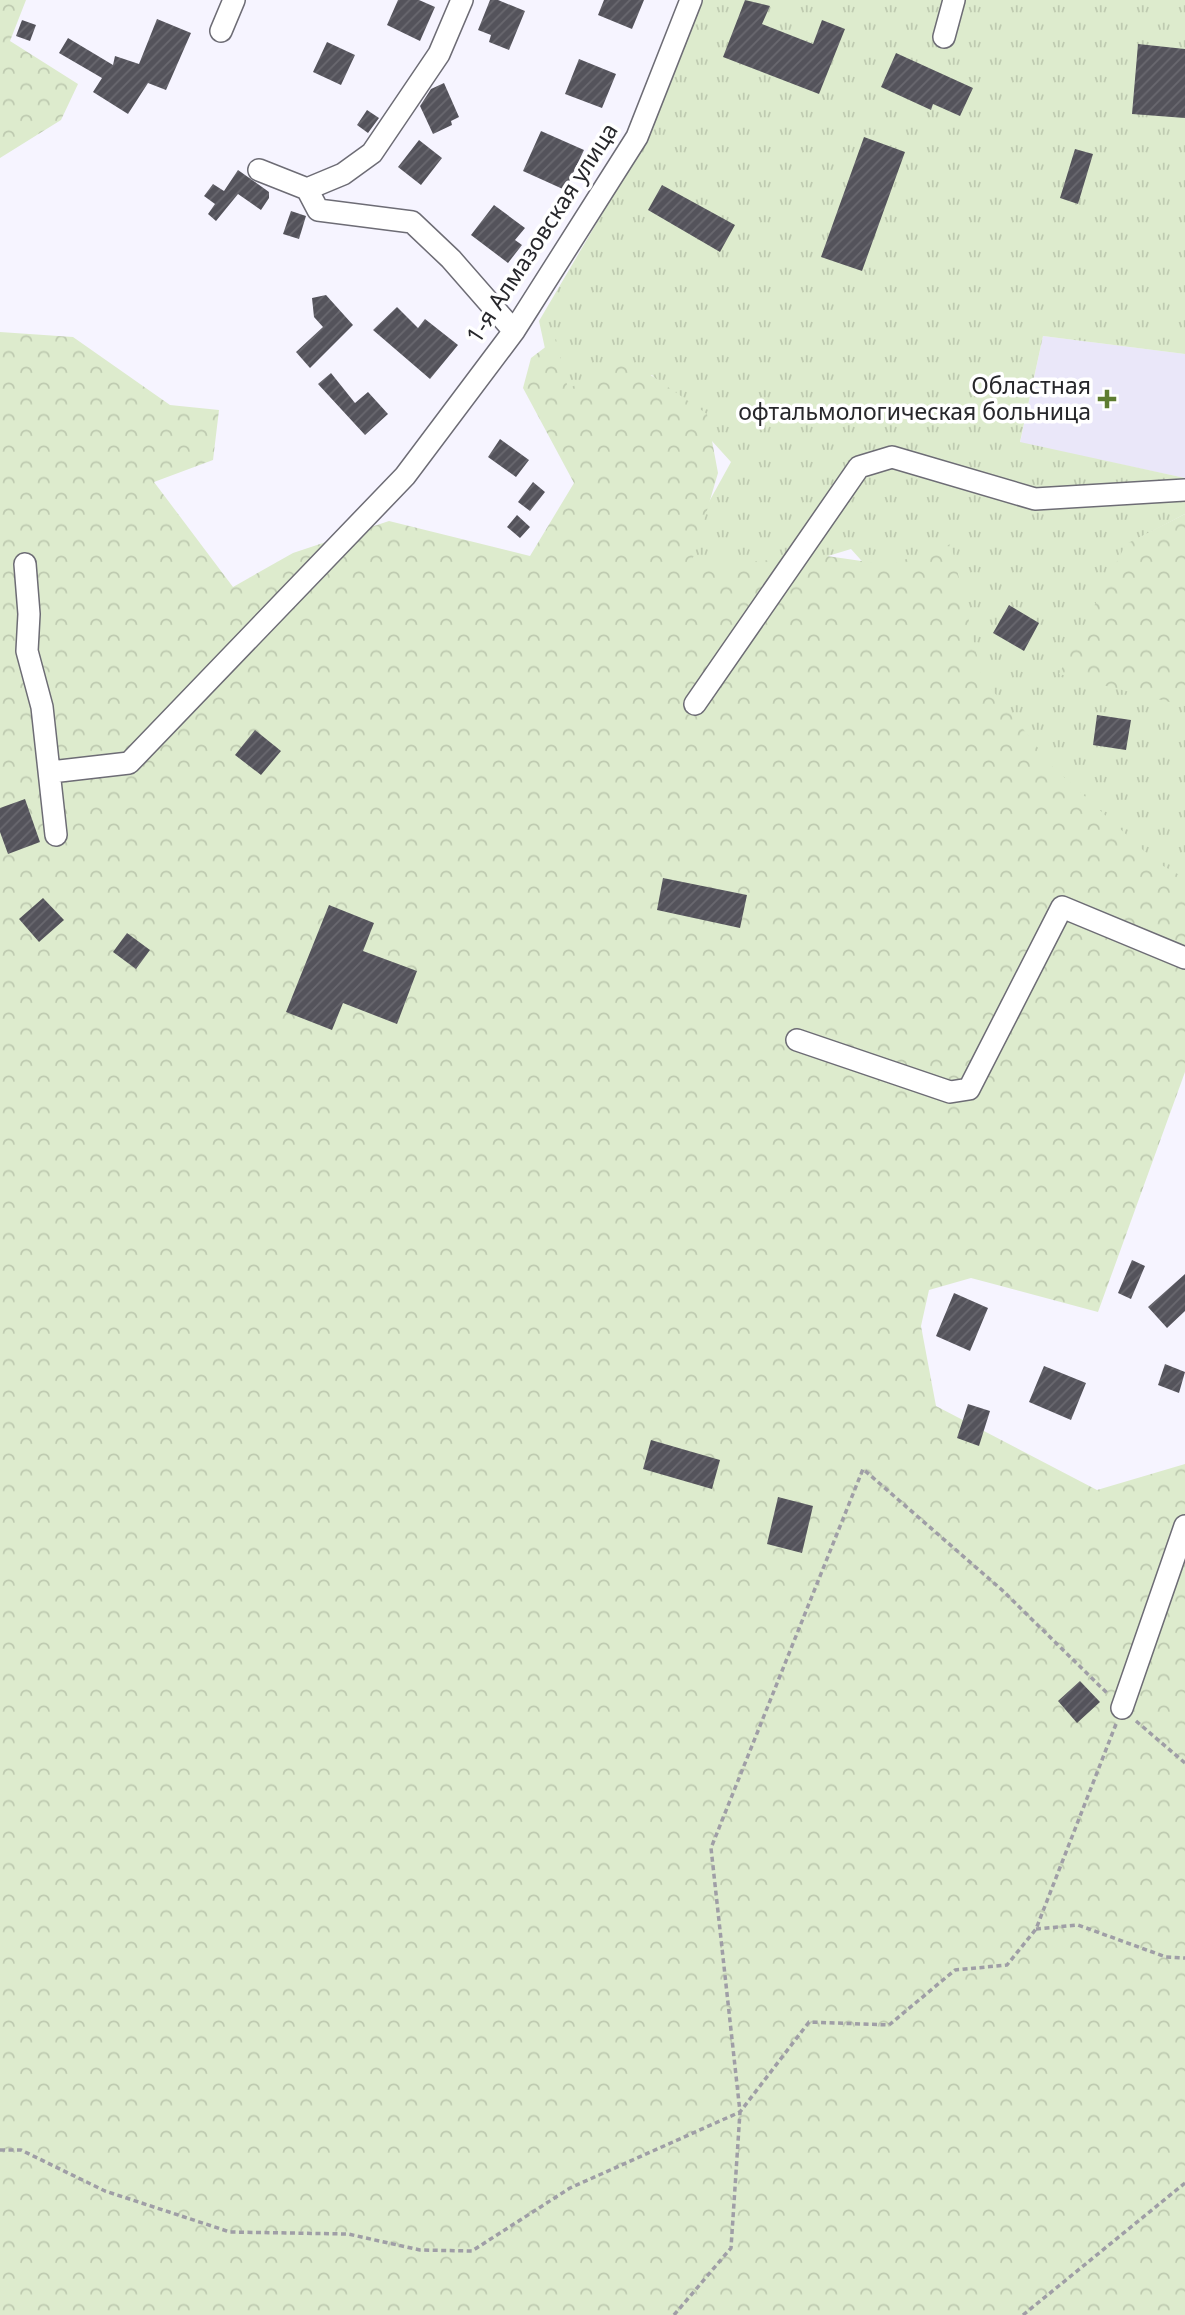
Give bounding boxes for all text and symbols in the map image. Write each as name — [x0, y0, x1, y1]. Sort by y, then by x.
street label: 1-я Алмазовская улица — [458, 116, 624, 349]
place label: Областная офтальмологическая больница — [738, 369, 1091, 427]
marker: Областная офтальмологическая больница — [1097, 389, 1117, 409]

